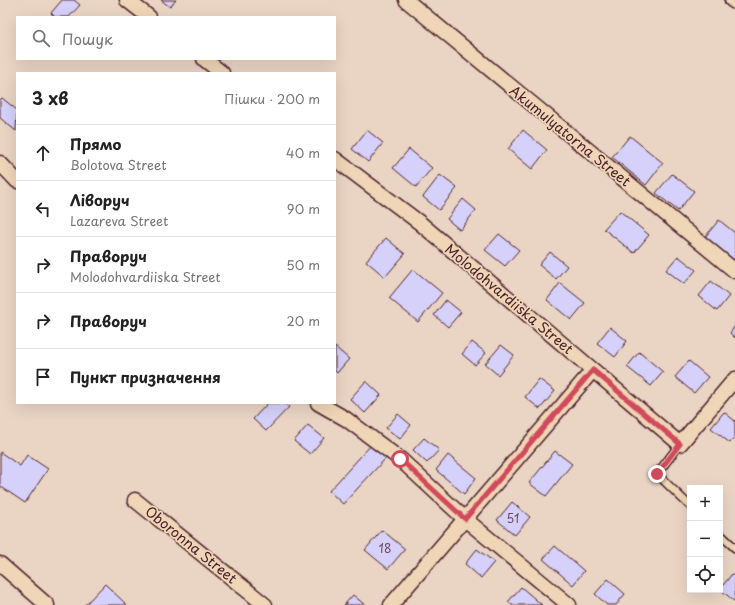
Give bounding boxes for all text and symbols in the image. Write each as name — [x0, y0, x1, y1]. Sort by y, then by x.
search box — [16, 16, 336, 60]
icon: search — [30, 27, 52, 49]
text: Пошук — [62, 27, 113, 50]
street label: Akumulyatorna Street — [505, 80, 636, 191]
text: 3 хв — [32, 85, 68, 111]
text: Пішки · 200 m — [224, 89, 320, 108]
text: Прямо — [70, 132, 121, 155]
icon: ahead — [32, 142, 54, 164]
text: 40 m — [286, 143, 320, 162]
text: Bolotova Street — [70, 155, 167, 174]
text: Ліворуч — [70, 188, 130, 211]
icon: left — [32, 198, 54, 220]
text: 90 m — [287, 199, 320, 218]
text: Lazareva Street — [70, 211, 168, 230]
street label: Molodohvardiiska Street — [440, 238, 578, 359]
text: Праворуч — [70, 244, 147, 267]
icon: right — [32, 254, 54, 276]
text: 50 m — [286, 255, 320, 274]
text: Molodohvardiiska Street — [70, 267, 221, 286]
text: Праворуч — [70, 309, 147, 332]
icon: right — [32, 310, 54, 332]
text: 20 m — [286, 311, 320, 330]
text: Пункт призначення — [70, 365, 221, 388]
icon: arrive — [32, 366, 54, 388]
route start — [391, 450, 409, 468]
route end — [648, 465, 666, 483]
map controls — [687, 485, 723, 593]
button: + — [687, 485, 723, 521]
street label: Oboronna Street — [141, 501, 242, 589]
house number: 51 — [507, 509, 519, 527]
button: − — [687, 521, 723, 557]
house number: 18 — [379, 539, 391, 557]
button: locate — [687, 557, 723, 593]

